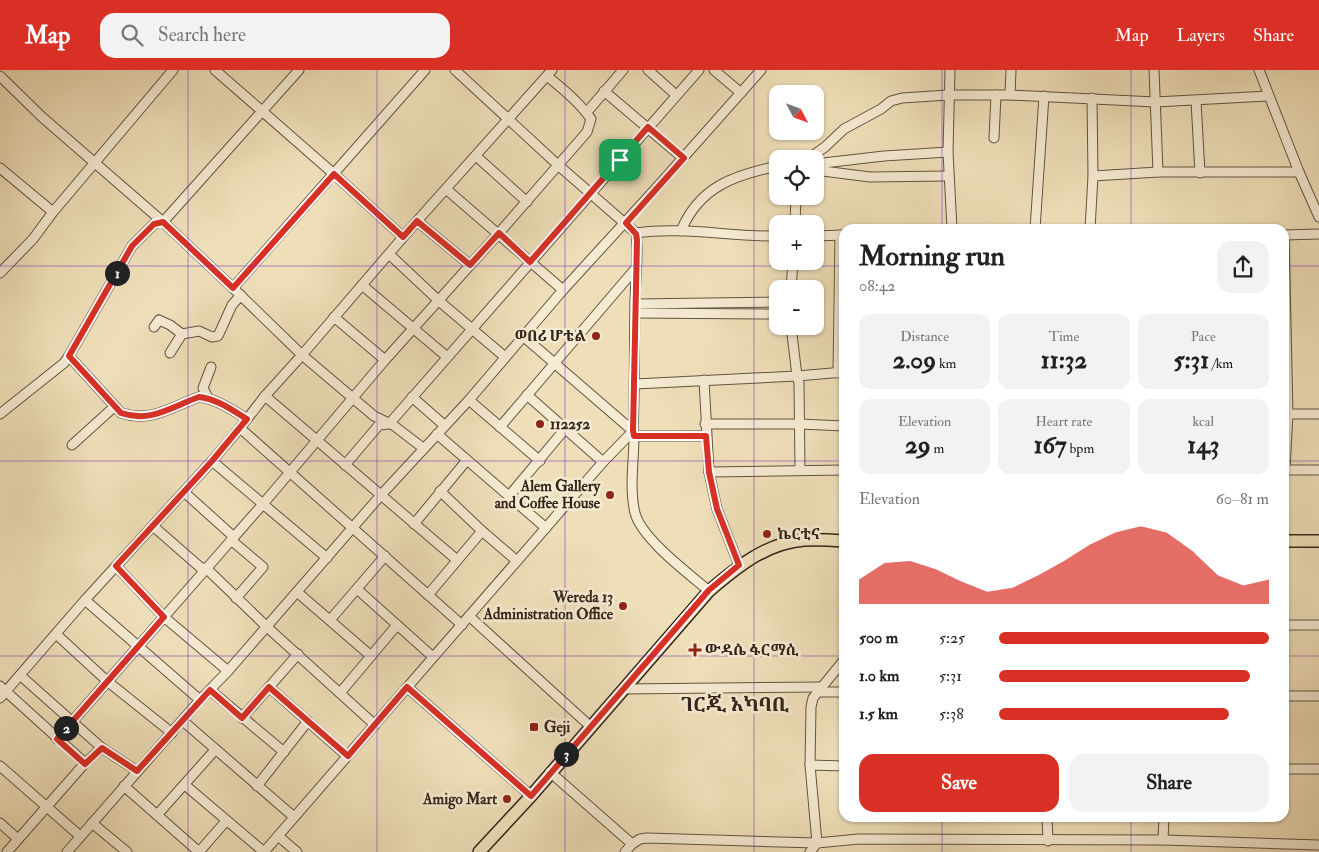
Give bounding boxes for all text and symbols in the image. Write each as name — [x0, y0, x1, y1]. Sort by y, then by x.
search box — [100, 13, 450, 58]
text: Map — [25, 20, 70, 51]
icon: search — [118, 21, 146, 49]
text: Search here — [158, 23, 246, 47]
text: Map — [1115, 24, 1149, 47]
text: Layers — [1177, 24, 1225, 47]
text: Share — [1253, 24, 1294, 47]
north arrow — [769, 85, 824, 140]
map controls — [769, 85, 824, 335]
pin — [599, 139, 641, 181]
icon: arrive — [606, 146, 634, 174]
button: locate — [769, 150, 824, 205]
button: + — [769, 215, 824, 270]
text: Morning run — [859, 239, 1005, 274]
button: share — [1217, 241, 1269, 293]
pin: 1 — [104, 260, 130, 286]
text: 1 — [115, 265, 120, 282]
text: 08:42 — [859, 276, 895, 296]
button: − — [769, 280, 824, 335]
place label: ወበሪ ሆቴል — [515, 327, 586, 346]
text: Distance — [900, 328, 949, 345]
text: Time — [1049, 328, 1079, 345]
text: Pace — [1191, 328, 1216, 345]
marker: ወበሪ ሆቴል — [590, 330, 602, 342]
text: 2.09 — [893, 345, 936, 376]
text: 11:32 — [1041, 345, 1087, 376]
text: 5:31 — [1173, 345, 1209, 376]
text: km — [936, 355, 956, 372]
text: /km — [1209, 355, 1233, 372]
text: Elevation — [898, 413, 951, 430]
text: Heart rate — [1035, 413, 1092, 430]
text: kcal — [1193, 413, 1214, 430]
place label: 112252 — [550, 415, 590, 434]
marker: 112252 — [534, 418, 546, 430]
text: 29 — [905, 430, 931, 461]
text: 167 — [1034, 430, 1067, 461]
text: 143 — [1187, 430, 1219, 461]
text: m — [931, 440, 944, 457]
text: bpm — [1067, 440, 1094, 457]
place label: Alem Gallery and Coffee House — [495, 477, 601, 513]
marker: Alem Gallery and Coffee House — [604, 489, 616, 501]
text: Elevation — [859, 489, 920, 509]
text: 60–81 m — [1216, 489, 1269, 509]
place label: ኬርቲና — [777, 525, 820, 544]
marker: ኬርቲና — [761, 528, 773, 540]
place label: Wereda 13 Administration Office — [482, 588, 614, 624]
marker: Wereda 13 Administration Office — [617, 600, 629, 612]
text: 500 m — [859, 628, 898, 648]
text: 5:25 — [939, 628, 965, 648]
place label: ውዳሴ ፋርማሲ — [705, 641, 799, 660]
marker: ውዳሴ ፋርማሲ — [689, 644, 701, 656]
text: 1.0 km — [859, 666, 899, 686]
text: 5:31 — [939, 666, 962, 686]
district label: ገርጂ አካባቢ — [681, 692, 789, 717]
text: 1.5 km — [859, 704, 898, 724]
text: 5:38 — [939, 704, 964, 724]
pin: 2 — [54, 716, 78, 740]
place label: Geji — [544, 718, 570, 737]
text: 2 — [63, 720, 70, 737]
marker: Geji — [528, 721, 540, 733]
pin: 3 — [554, 742, 578, 766]
text: 3 — [564, 746, 569, 763]
button: Save — [859, 754, 1059, 812]
button: Share — [1069, 754, 1269, 812]
place label: Amigo Mart — [422, 790, 497, 810]
marker: Amigo Mart — [501, 793, 513, 805]

